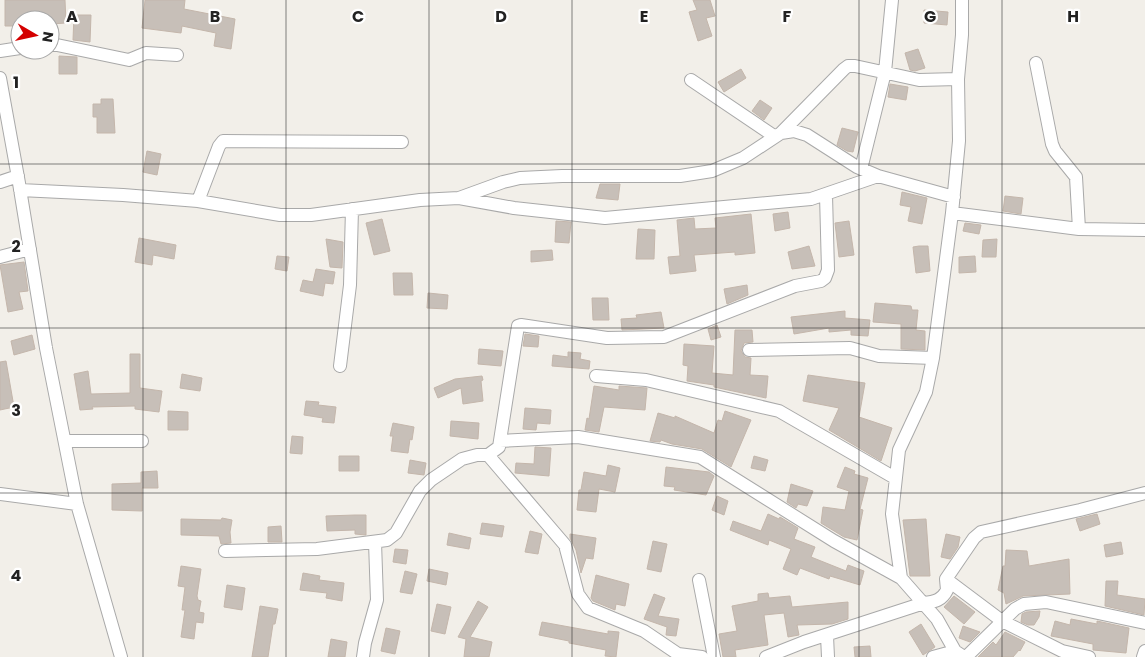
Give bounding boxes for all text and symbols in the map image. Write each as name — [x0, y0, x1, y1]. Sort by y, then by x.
text: A — [66, 5, 78, 28]
text: B — [210, 5, 220, 28]
text: C — [352, 5, 364, 28]
text: D — [495, 5, 507, 28]
text: E — [640, 5, 648, 28]
text: F — [783, 5, 792, 28]
text: G — [924, 5, 936, 28]
text: H — [1067, 5, 1079, 28]
north arrow — [10, 10, 60, 60]
text: N — [37, 30, 59, 44]
text: 1 — [13, 71, 19, 94]
text: 2 — [11, 235, 21, 258]
text: 3 — [11, 399, 21, 422]
text: 4 — [11, 564, 22, 587]

